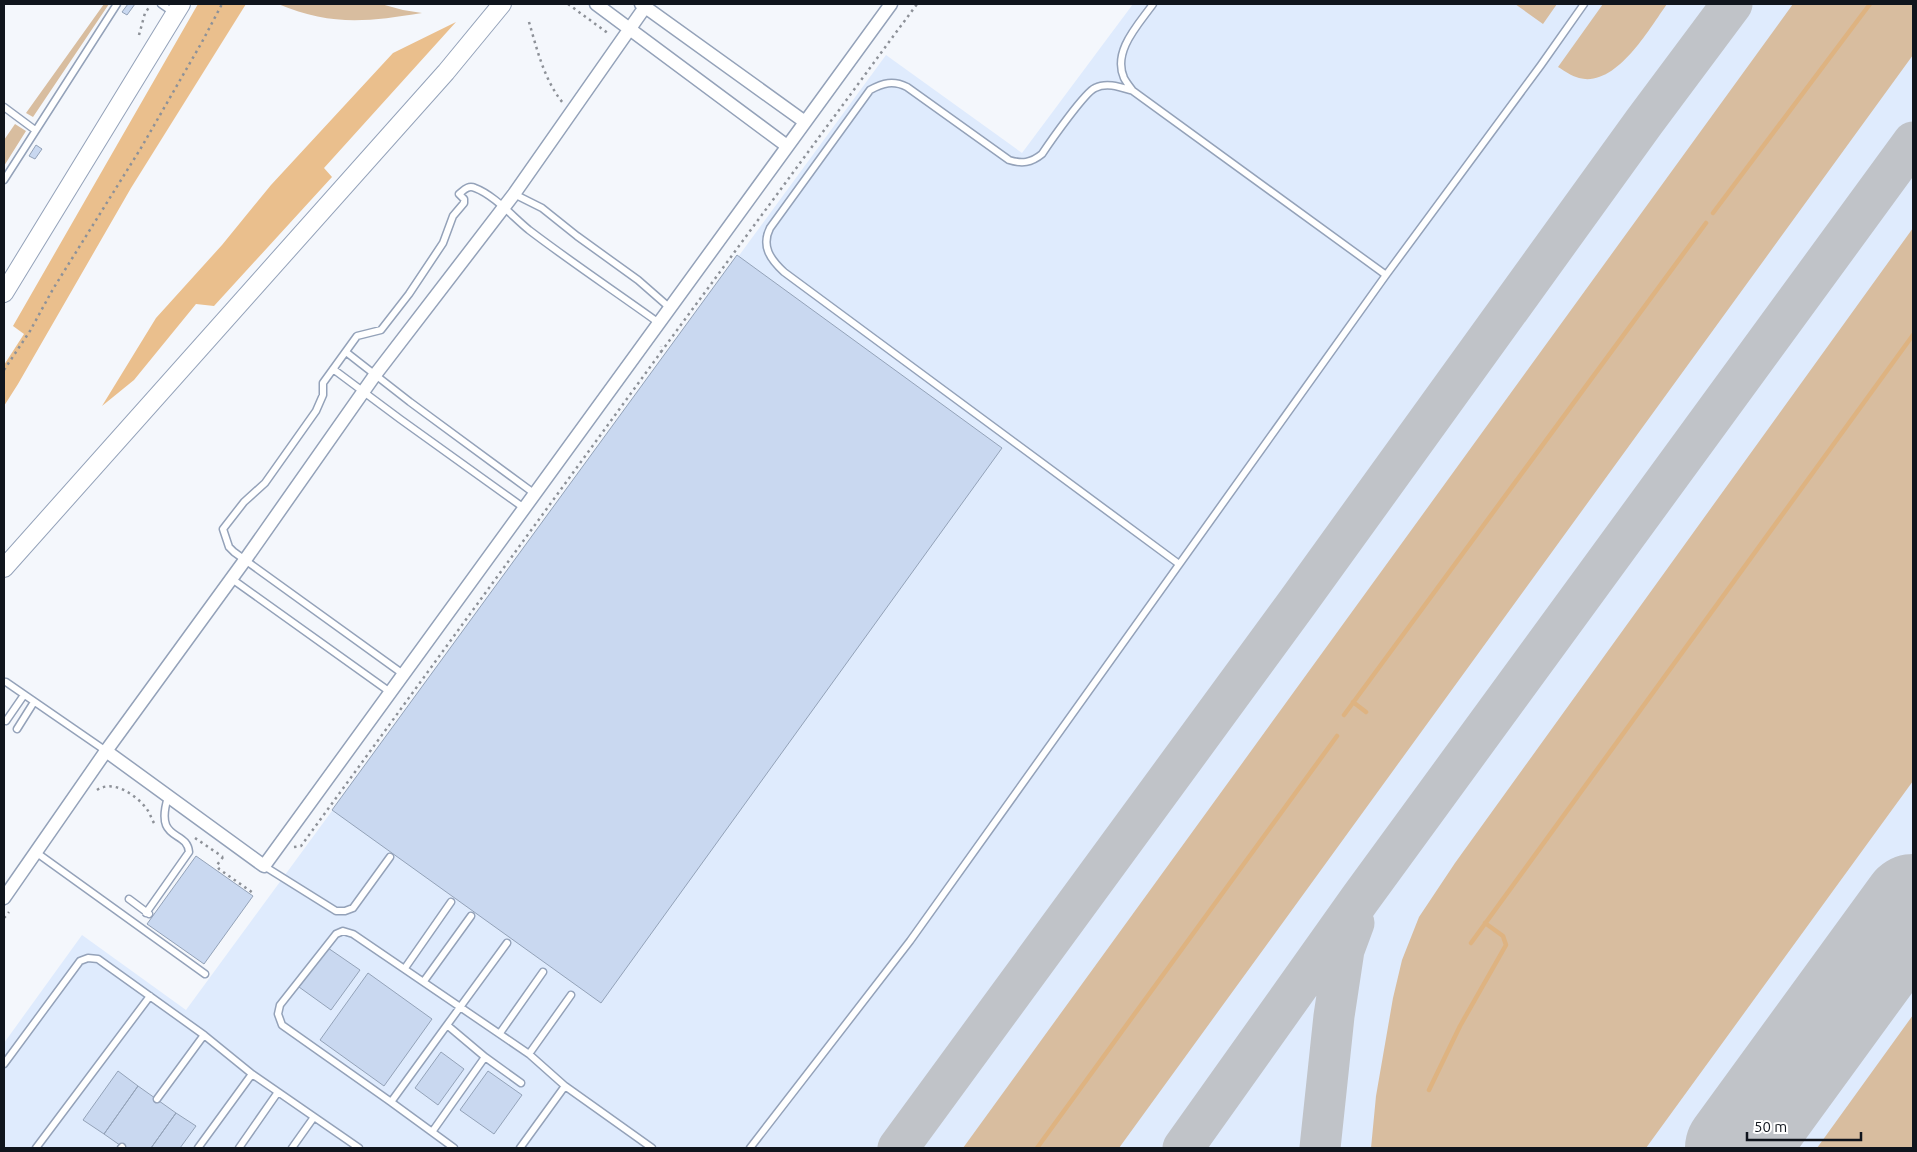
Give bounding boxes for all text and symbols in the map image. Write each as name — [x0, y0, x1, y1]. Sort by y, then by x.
scale bar — [1747, 1110, 1861, 1142]
text: 50 m — [1754, 1118, 1787, 1135]

